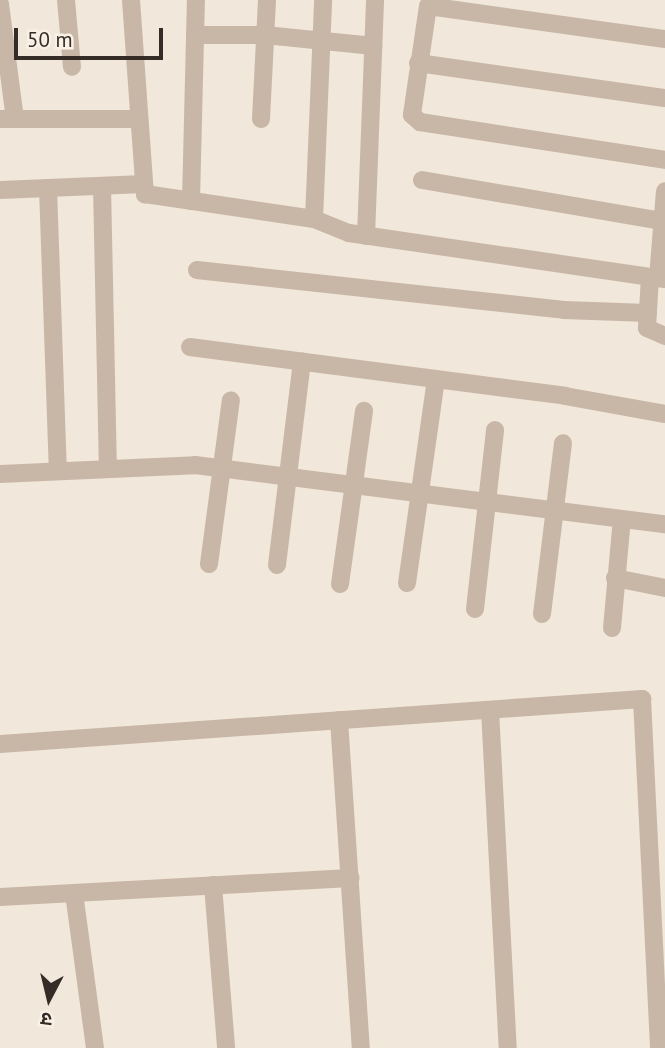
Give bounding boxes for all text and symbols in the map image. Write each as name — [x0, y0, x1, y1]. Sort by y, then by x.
scale bar — [18, 14, 166, 58]
text: 50 m — [27, 26, 73, 53]
north arrow — [14, 964, 84, 1034]
text: उ — [39, 1007, 53, 1032]

